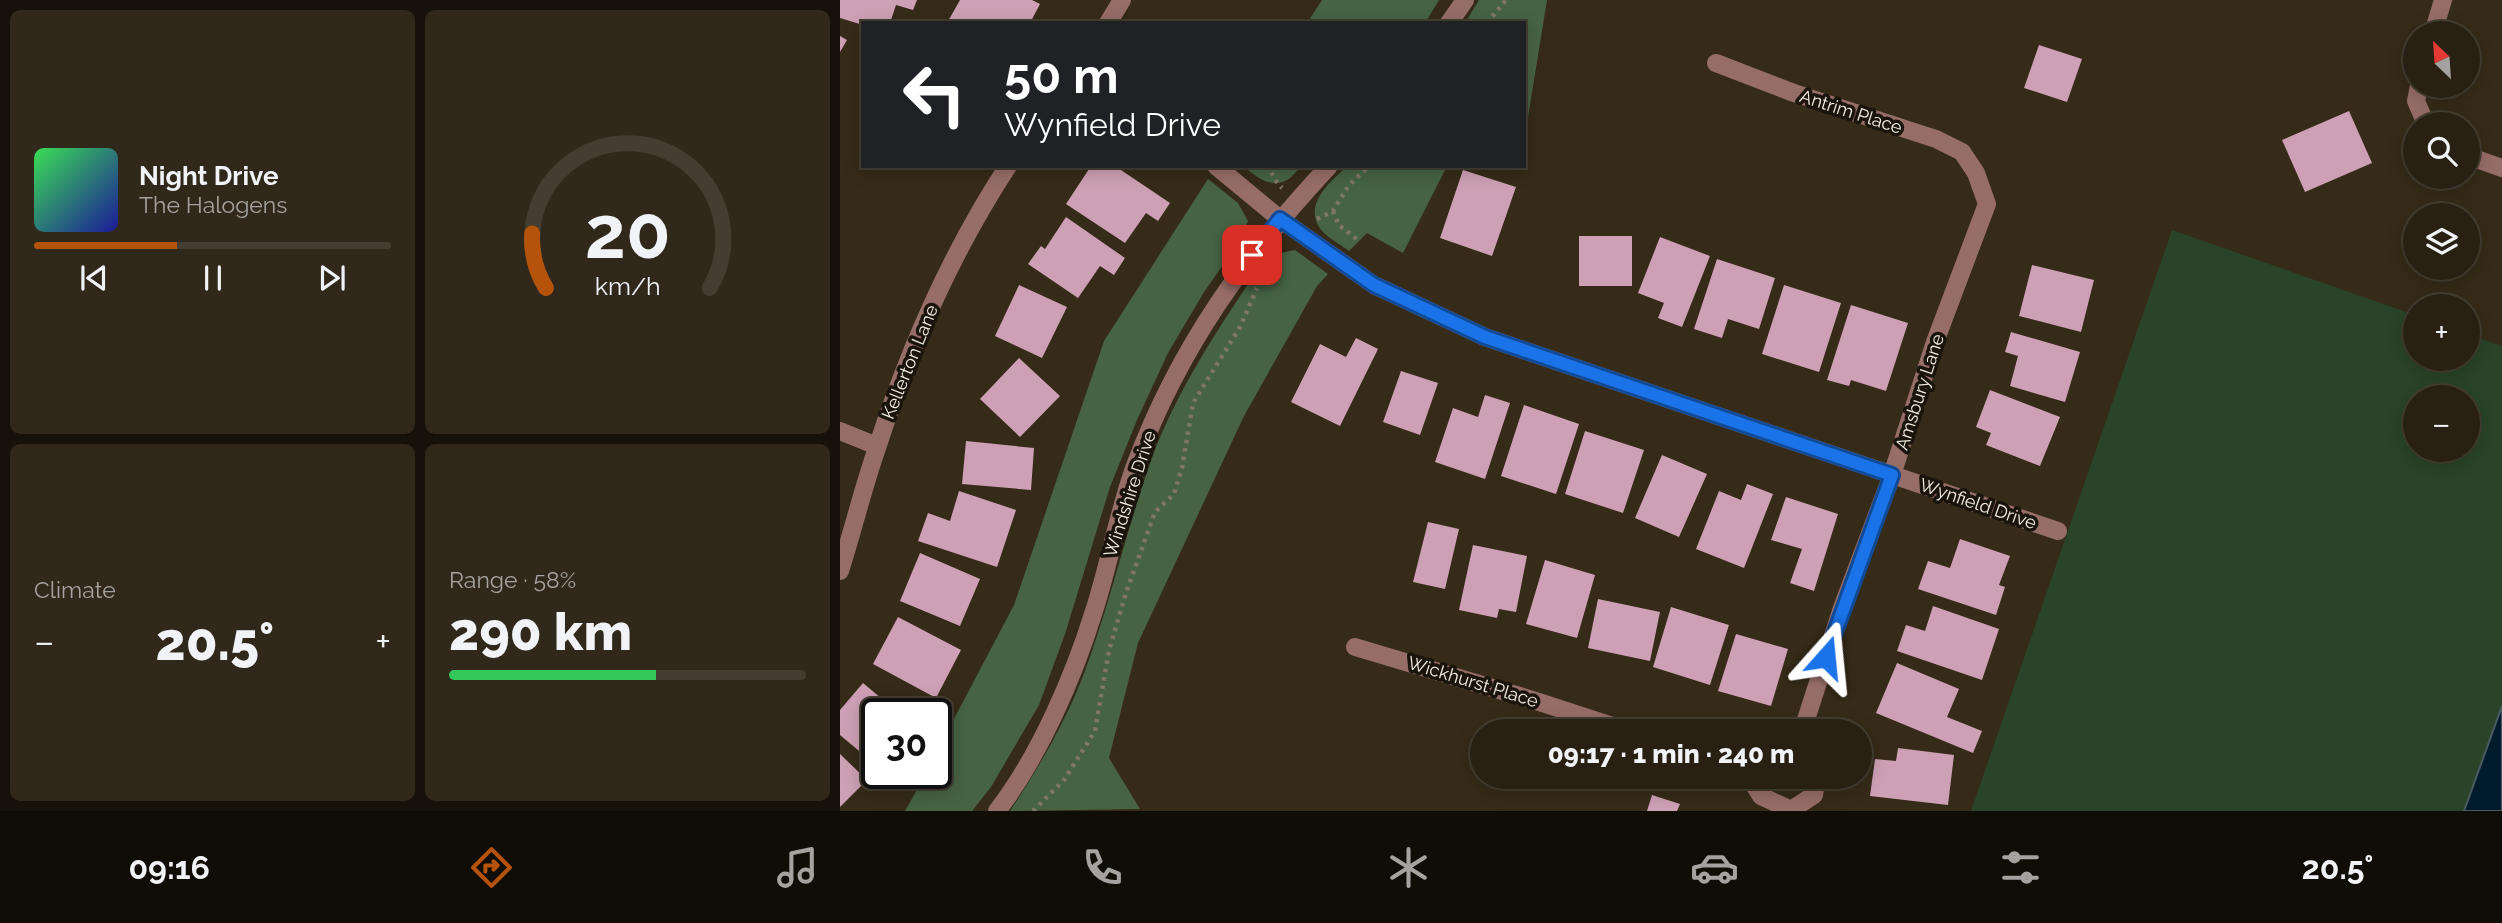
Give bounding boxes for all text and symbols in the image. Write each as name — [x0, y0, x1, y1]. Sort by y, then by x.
north arrow — [2403, 21, 2480, 98]
map controls — [2403, 21, 2480, 462]
text: 50 m — [1004, 47, 1119, 104]
icon: left — [889, 49, 980, 140]
street label: Antrim Place — [1797, 85, 1905, 138]
text: Wynfield Drive — [1004, 106, 1221, 143]
button: search — [2403, 112, 2480, 189]
text: Night Drive — [139, 161, 278, 191]
text: The Halogens — [139, 191, 287, 218]
text: 20 — [585, 191, 670, 276]
button: layers — [2403, 203, 2480, 280]
pin — [1222, 225, 1282, 285]
icon: arrive — [1233, 236, 1271, 274]
icon: previous — [75, 259, 113, 297]
icon: pause — [194, 259, 232, 297]
icon: next — [313, 259, 351, 297]
text: km/h — [595, 271, 660, 301]
button: + — [2403, 294, 2480, 371]
street label: Kellerton Lane — [877, 301, 942, 422]
street label: Amsbury Lane — [1891, 331, 1948, 453]
button: − — [2403, 385, 2480, 462]
street label: Windshire Drive — [1099, 428, 1160, 560]
street label: Wynfield Drive — [1917, 474, 2040, 533]
text: Range · 58% — [449, 566, 576, 593]
text: Climate — [34, 576, 116, 603]
text: 290 km — [449, 601, 632, 662]
text: 20.5° — [155, 611, 274, 672]
text: − — [34, 619, 54, 664]
text: + — [375, 619, 391, 664]
position arrow — [1789, 620, 1863, 694]
street label: Wickhurst Place — [1405, 652, 1541, 711]
speed limit sign: 30 — [861, 698, 952, 789]
text: 09:17 · 1 min · 240 m — [1548, 739, 1794, 769]
icon: directions — [467, 843, 516, 892]
icon: music — [773, 843, 822, 892]
icon: phone — [1078, 843, 1127, 892]
icon: climate — [1384, 843, 1433, 892]
icon: car — [1690, 843, 1739, 892]
icon: filters — [1996, 843, 2045, 892]
text: 09:16 — [128, 849, 210, 886]
text: 20.5° — [2302, 849, 2373, 886]

